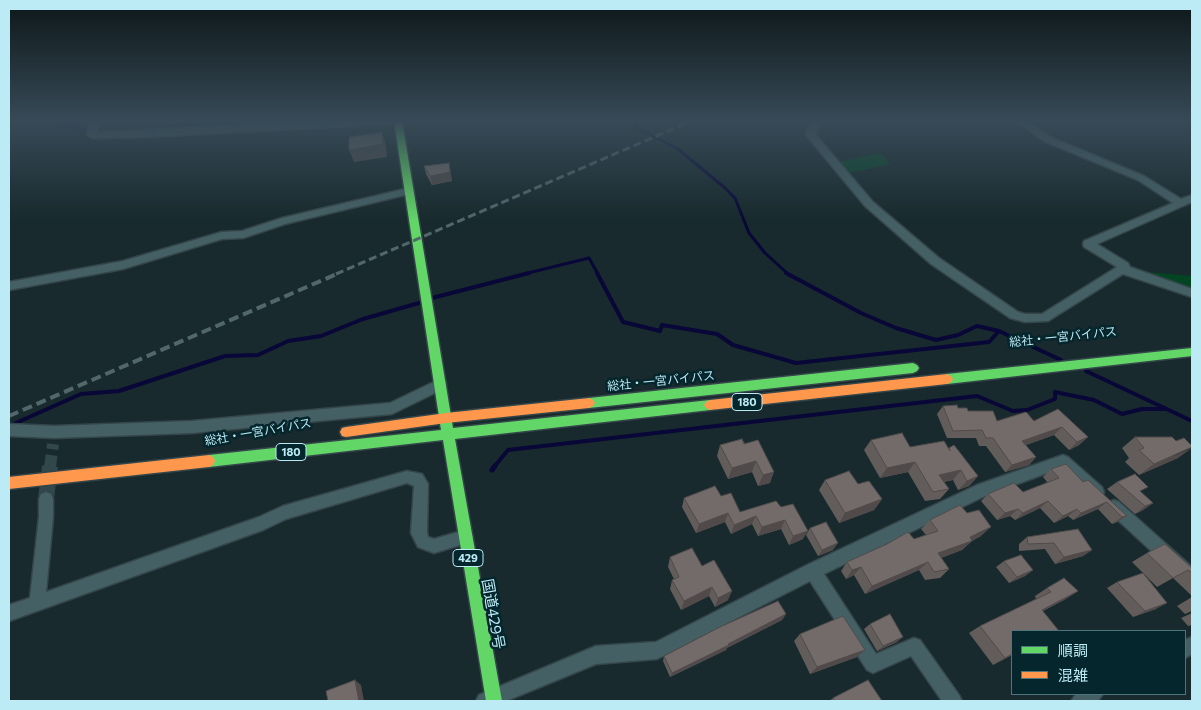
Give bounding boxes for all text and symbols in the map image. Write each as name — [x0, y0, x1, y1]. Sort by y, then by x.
street label: 総社・一宮バイパス — [1009, 324, 1117, 350]
street label: 総社・一宮バイパス — [607, 368, 715, 394]
road number: 180 — [732, 394, 762, 411]
street label: 総社・一宮バイパス — [204, 416, 312, 448]
road number: 180 — [276, 444, 306, 461]
road number: 429 — [453, 550, 483, 566]
street label: 国道429号 — [478, 577, 508, 651]
legend — [1011, 630, 1186, 695]
text: 順調 — [1058, 641, 1088, 659]
text: 混雑 — [1058, 666, 1088, 684]

